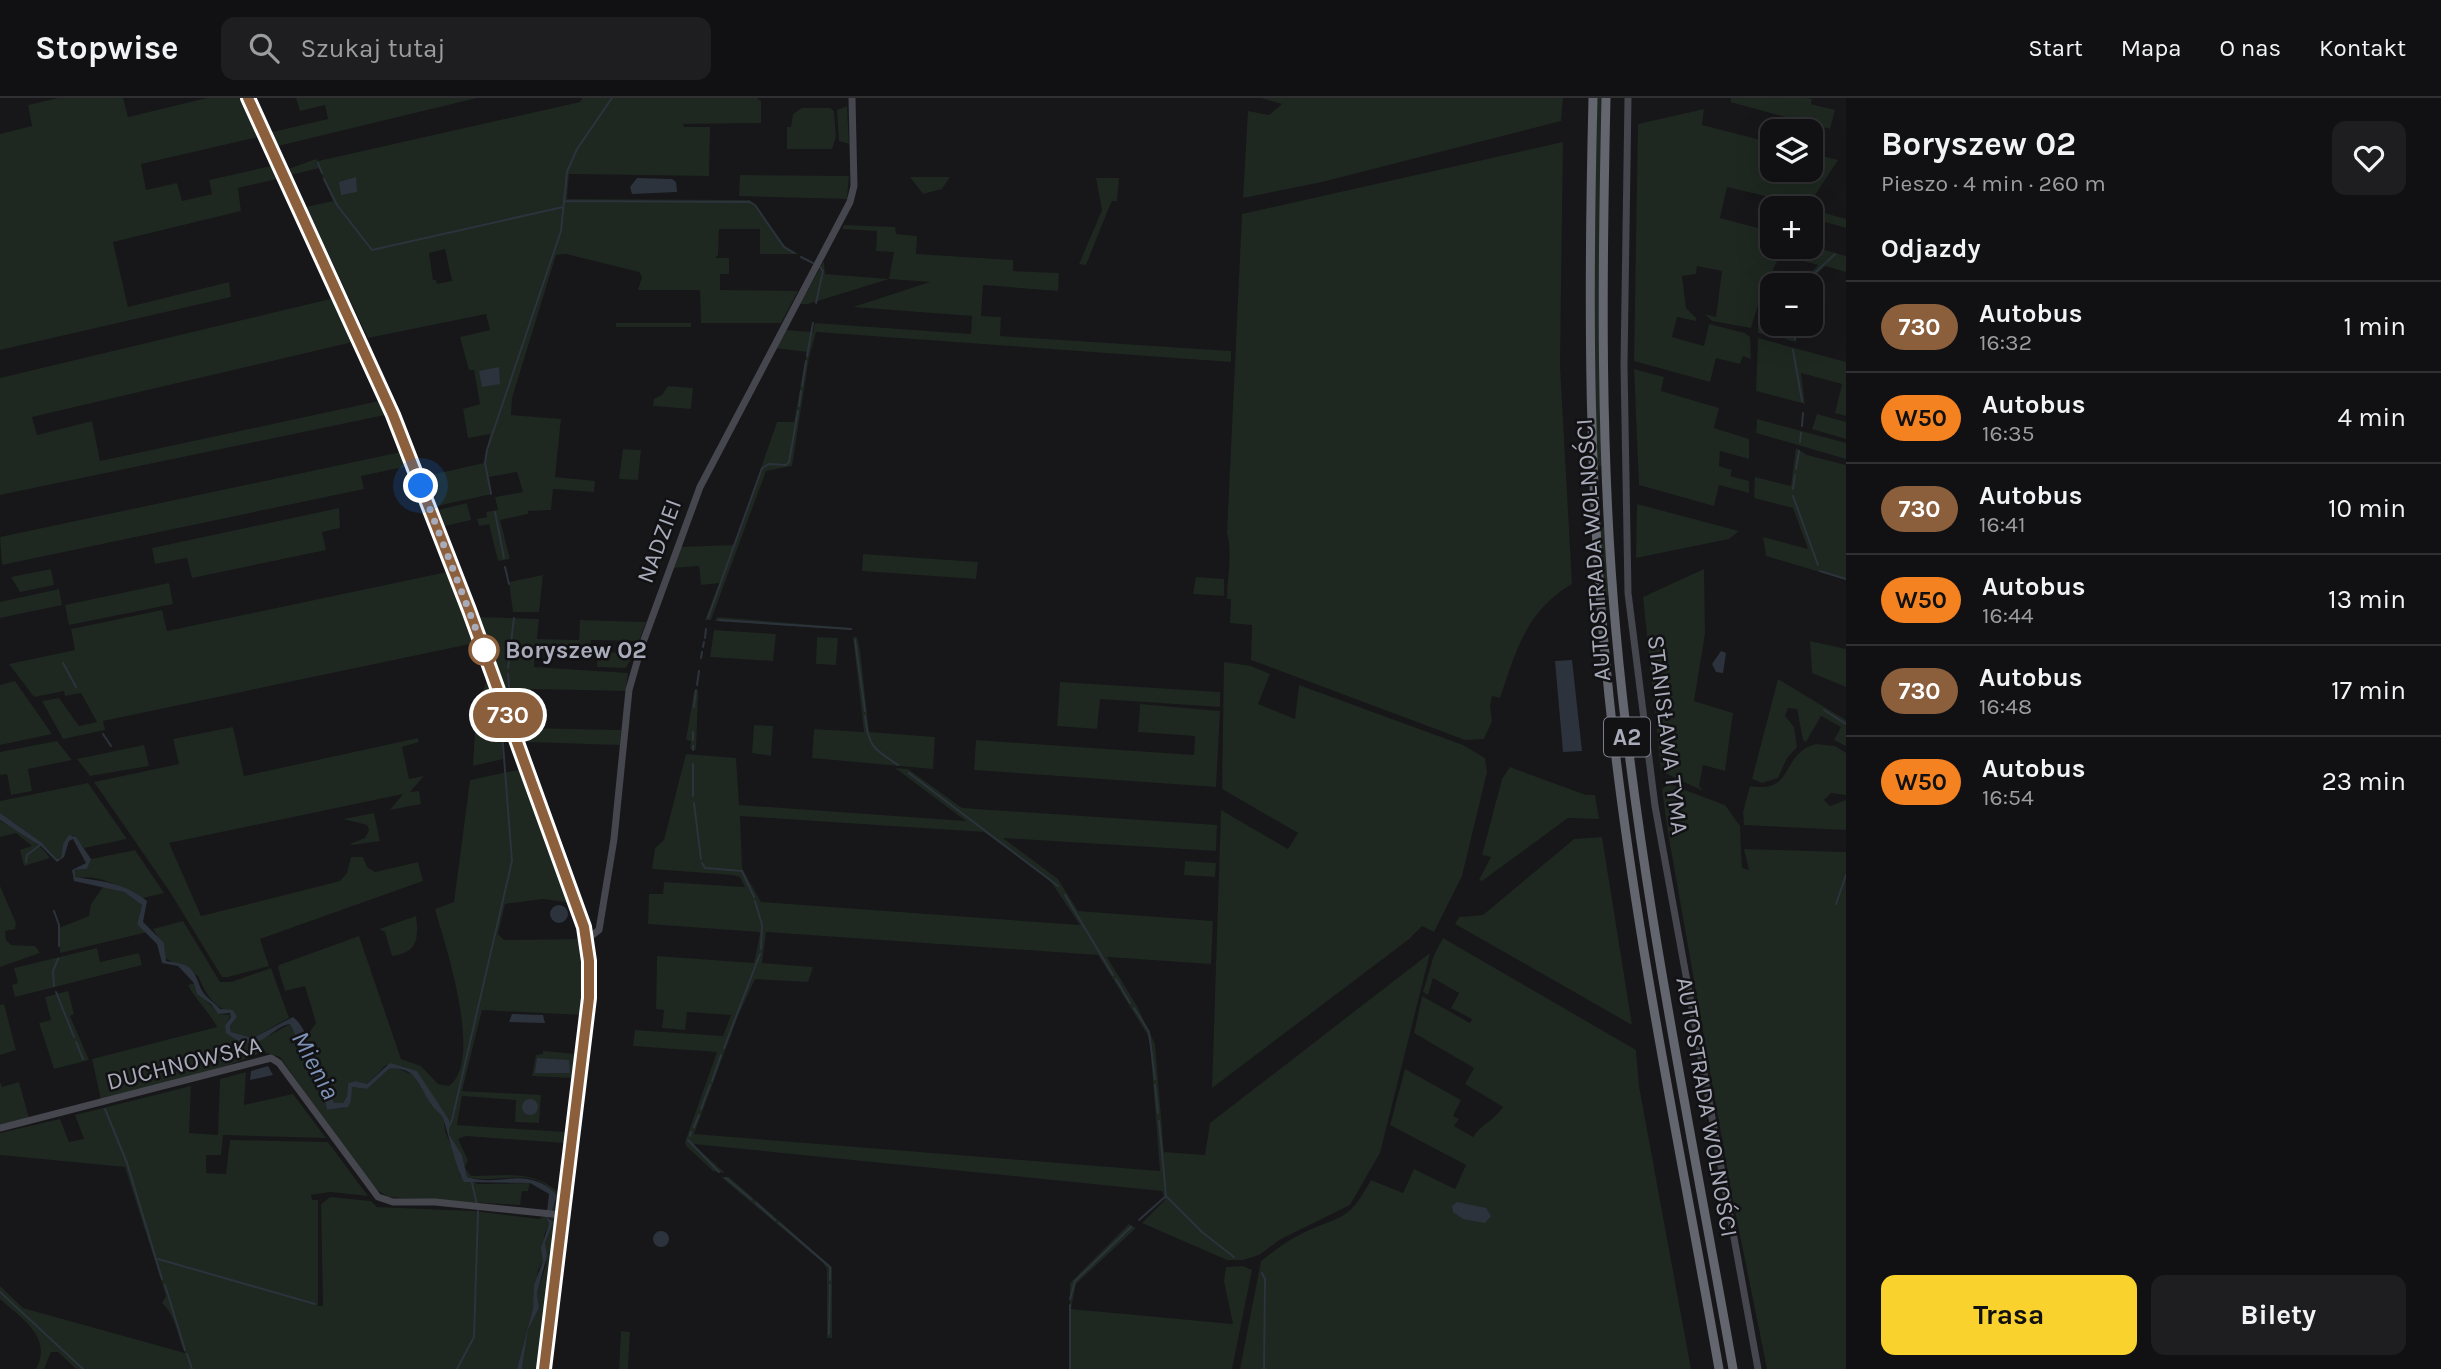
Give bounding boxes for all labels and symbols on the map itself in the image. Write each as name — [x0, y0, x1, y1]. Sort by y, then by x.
street label: AUTOSTRADA WOLNOŚCI — [1570, 418, 1616, 682]
your location — [403, 468, 438, 503]
street label: NADZIEI — [631, 495, 687, 587]
street label: STANISŁAWA TYMA — [1642, 634, 1694, 837]
marker: Boryszew 02 — [469, 635, 499, 665]
place label: Boryszew 02 — [505, 636, 647, 664]
line badge: 730 — [468, 692, 548, 738]
road number: A2 — [1604, 718, 1650, 757]
street label: AUTOSTRADA WOLNOŚCI — [1670, 975, 1744, 1239]
water label: Mienia — [285, 1026, 346, 1105]
street label: DUCHNOWSKA — [104, 1030, 264, 1096]

